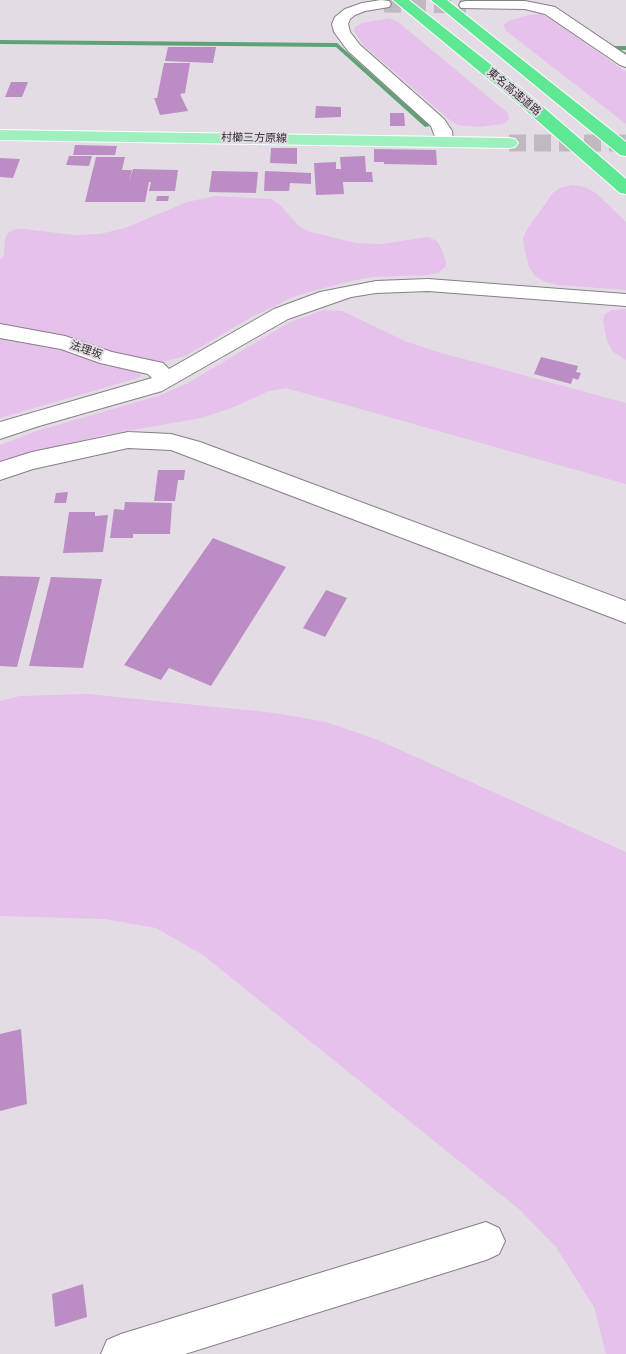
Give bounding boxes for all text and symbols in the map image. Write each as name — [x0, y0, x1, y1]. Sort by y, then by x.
street label: 東名高速道路 — [484, 66, 544, 118]
street label: 村櫛三方原線 — [221, 131, 287, 145]
street label: 法理坂 — [68, 338, 104, 362]

